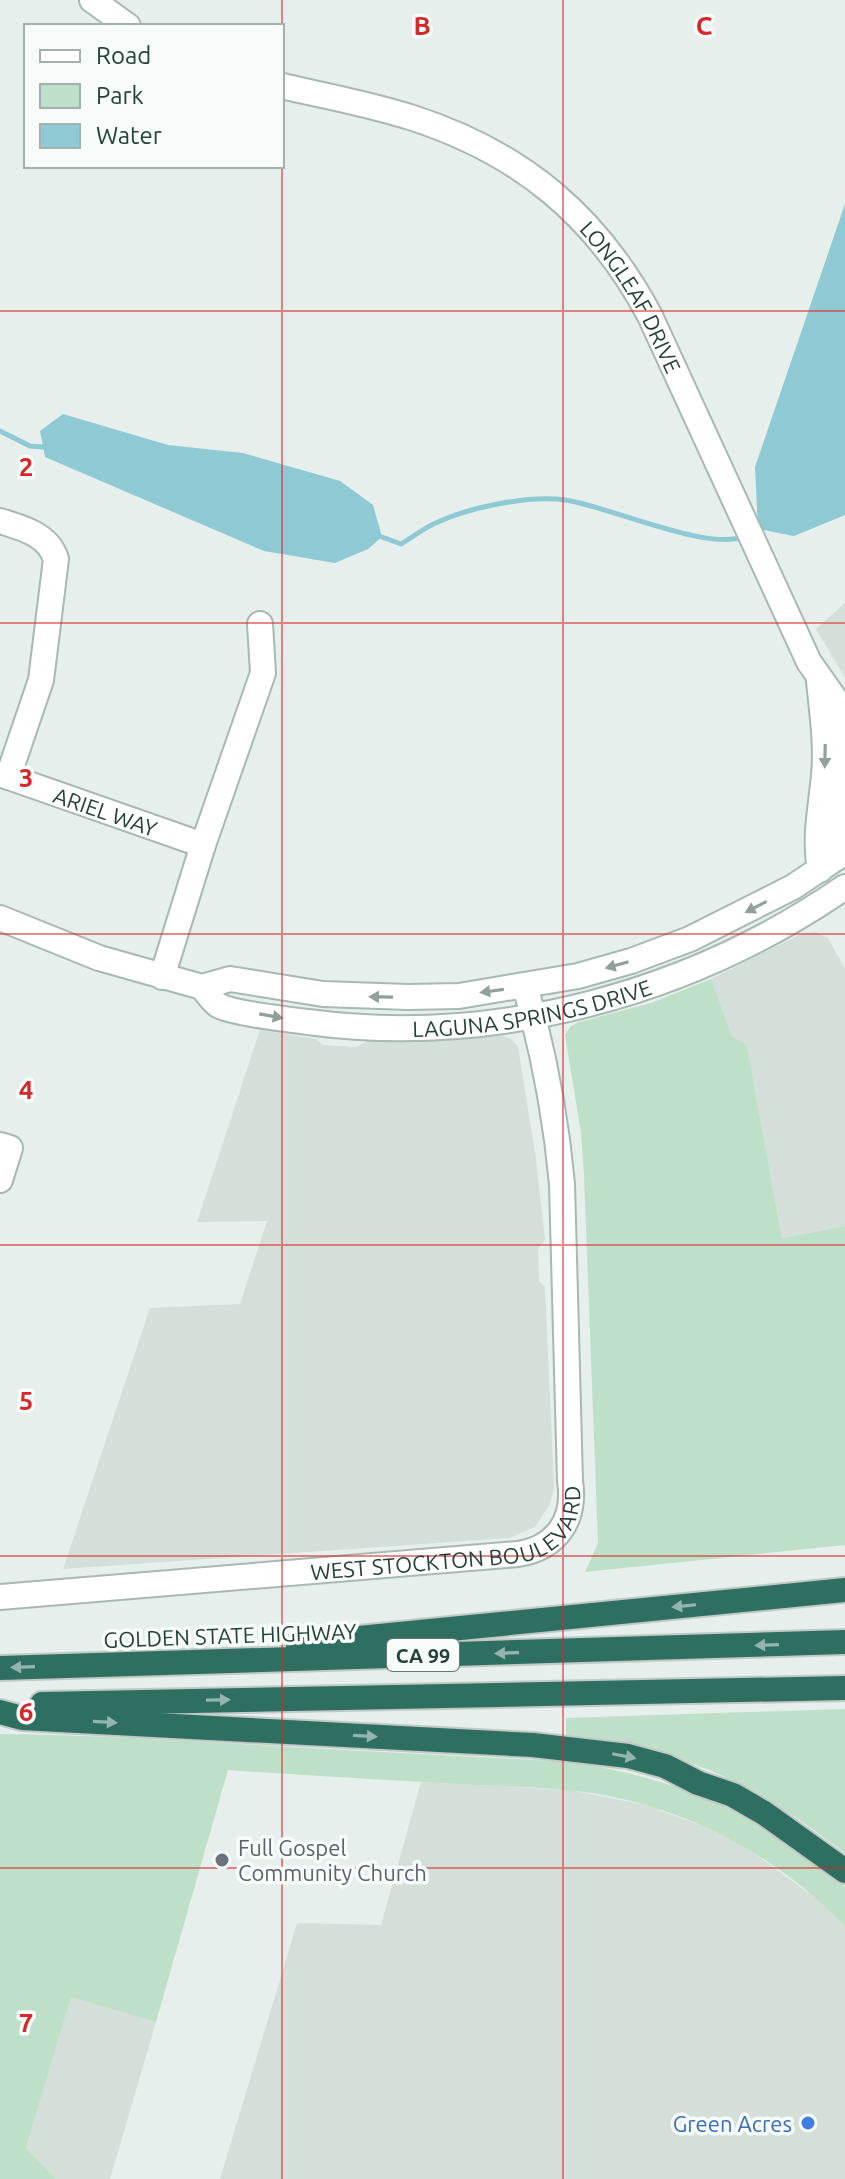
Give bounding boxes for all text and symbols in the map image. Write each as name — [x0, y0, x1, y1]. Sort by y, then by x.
text: B — [413, 11, 431, 40]
text: C — [696, 11, 713, 40]
legend — [24, 24, 284, 168]
text: Road — [96, 42, 151, 69]
text: Park — [96, 82, 144, 109]
text: Water — [96, 122, 162, 149]
street label: LONGLEAF DRIVE — [576, 215, 687, 376]
text: 2 — [19, 452, 33, 481]
one-way arrow — [818, 744, 831, 769]
text: 3 — [19, 763, 33, 792]
street label: ARIEL WAY — [51, 781, 161, 841]
one-way arrow — [745, 901, 768, 914]
one-way arrow — [604, 959, 628, 972]
street label: LAGUNA SPRINGS DRIVE — [412, 974, 654, 1041]
one-way arrow — [479, 985, 504, 998]
one-way arrow — [368, 991, 393, 1003]
one-way arrow — [258, 1011, 283, 1023]
text: 4 — [19, 1075, 33, 1104]
text: 5 — [19, 1386, 33, 1415]
street label: WEST STOCKTON BOULEVARD — [309, 1485, 584, 1584]
one-way arrow — [671, 1600, 696, 1613]
street label: GOLDEN STATE HIGHWAY — [103, 1618, 357, 1652]
road number: CA 99 — [387, 1639, 459, 1671]
one-way arrow — [754, 1639, 779, 1651]
one-way arrow — [494, 1646, 519, 1659]
one-way arrow — [10, 1661, 35, 1673]
one-way arrow — [206, 1694, 231, 1706]
text: 6 — [19, 1697, 33, 1726]
one-way arrow — [93, 1715, 118, 1728]
one-way arrow — [353, 1730, 378, 1743]
one-way arrow — [611, 1751, 636, 1763]
place label: Full Gospel Community Church — [238, 1835, 427, 1885]
marker: Full Gospel Community Church — [213, 1851, 231, 1869]
text: 7 — [19, 2008, 33, 2037]
place label: Green Acres — [673, 2111, 792, 2136]
marker: Green Acres — [799, 2114, 817, 2132]

